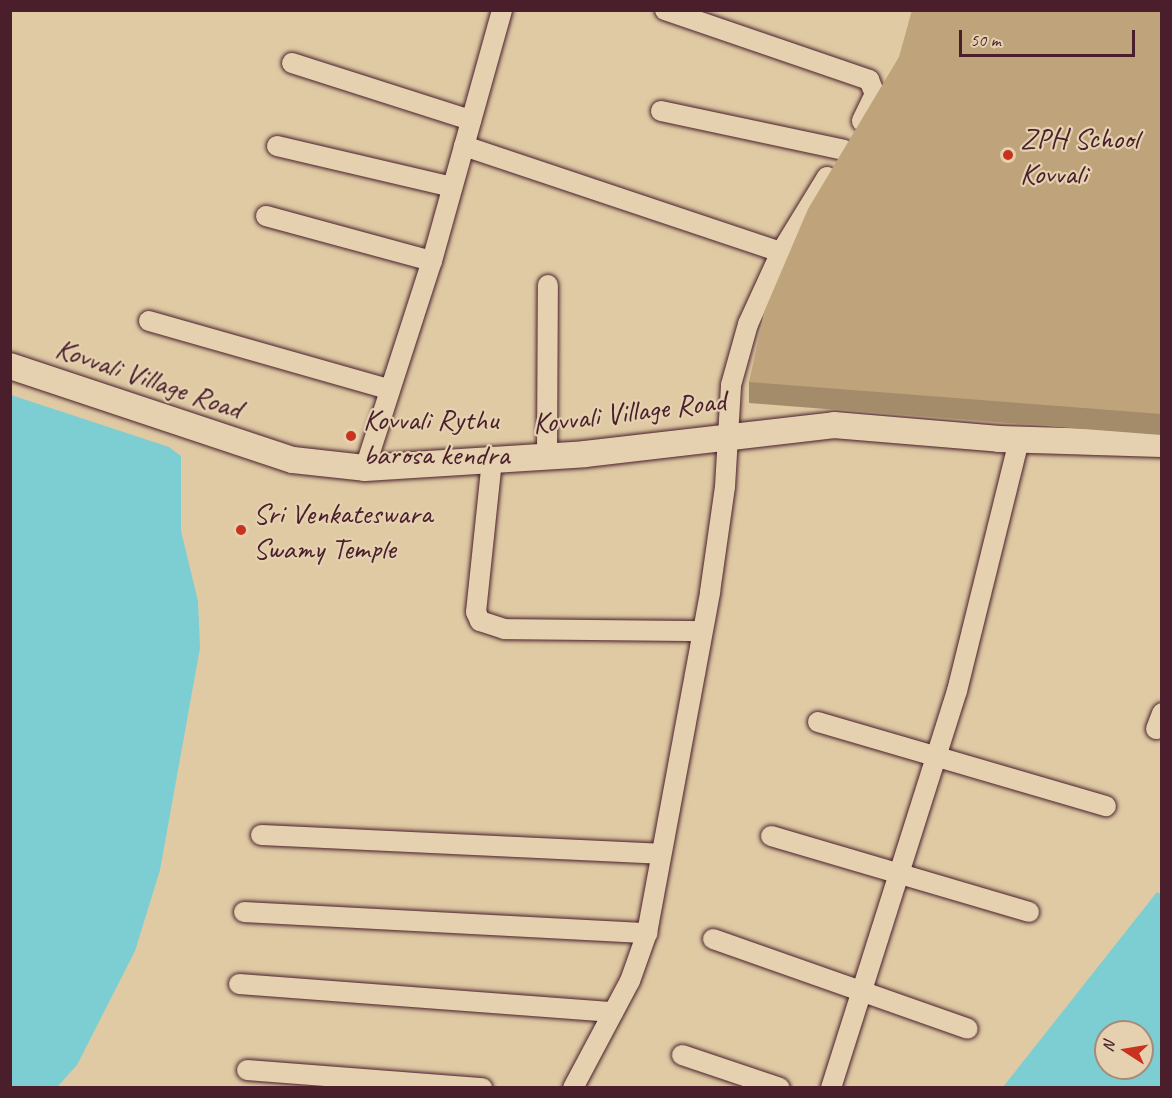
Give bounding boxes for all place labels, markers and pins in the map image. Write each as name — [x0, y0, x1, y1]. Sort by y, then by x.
place label: ZPH School Kovvali — [1020, 120, 1138, 190]
marker: ZPH School Kovvali — [1001, 148, 1015, 162]
place label: Kovvali Rythu barosa kendra — [363, 401, 509, 472]
marker: Kovvali Rythu barosa kendra — [344, 429, 358, 443]
place label: Sri Venkateswara Swamy Temple — [253, 495, 432, 566]
marker: Sri Venkateswara Swamy Temple — [234, 523, 248, 537]

